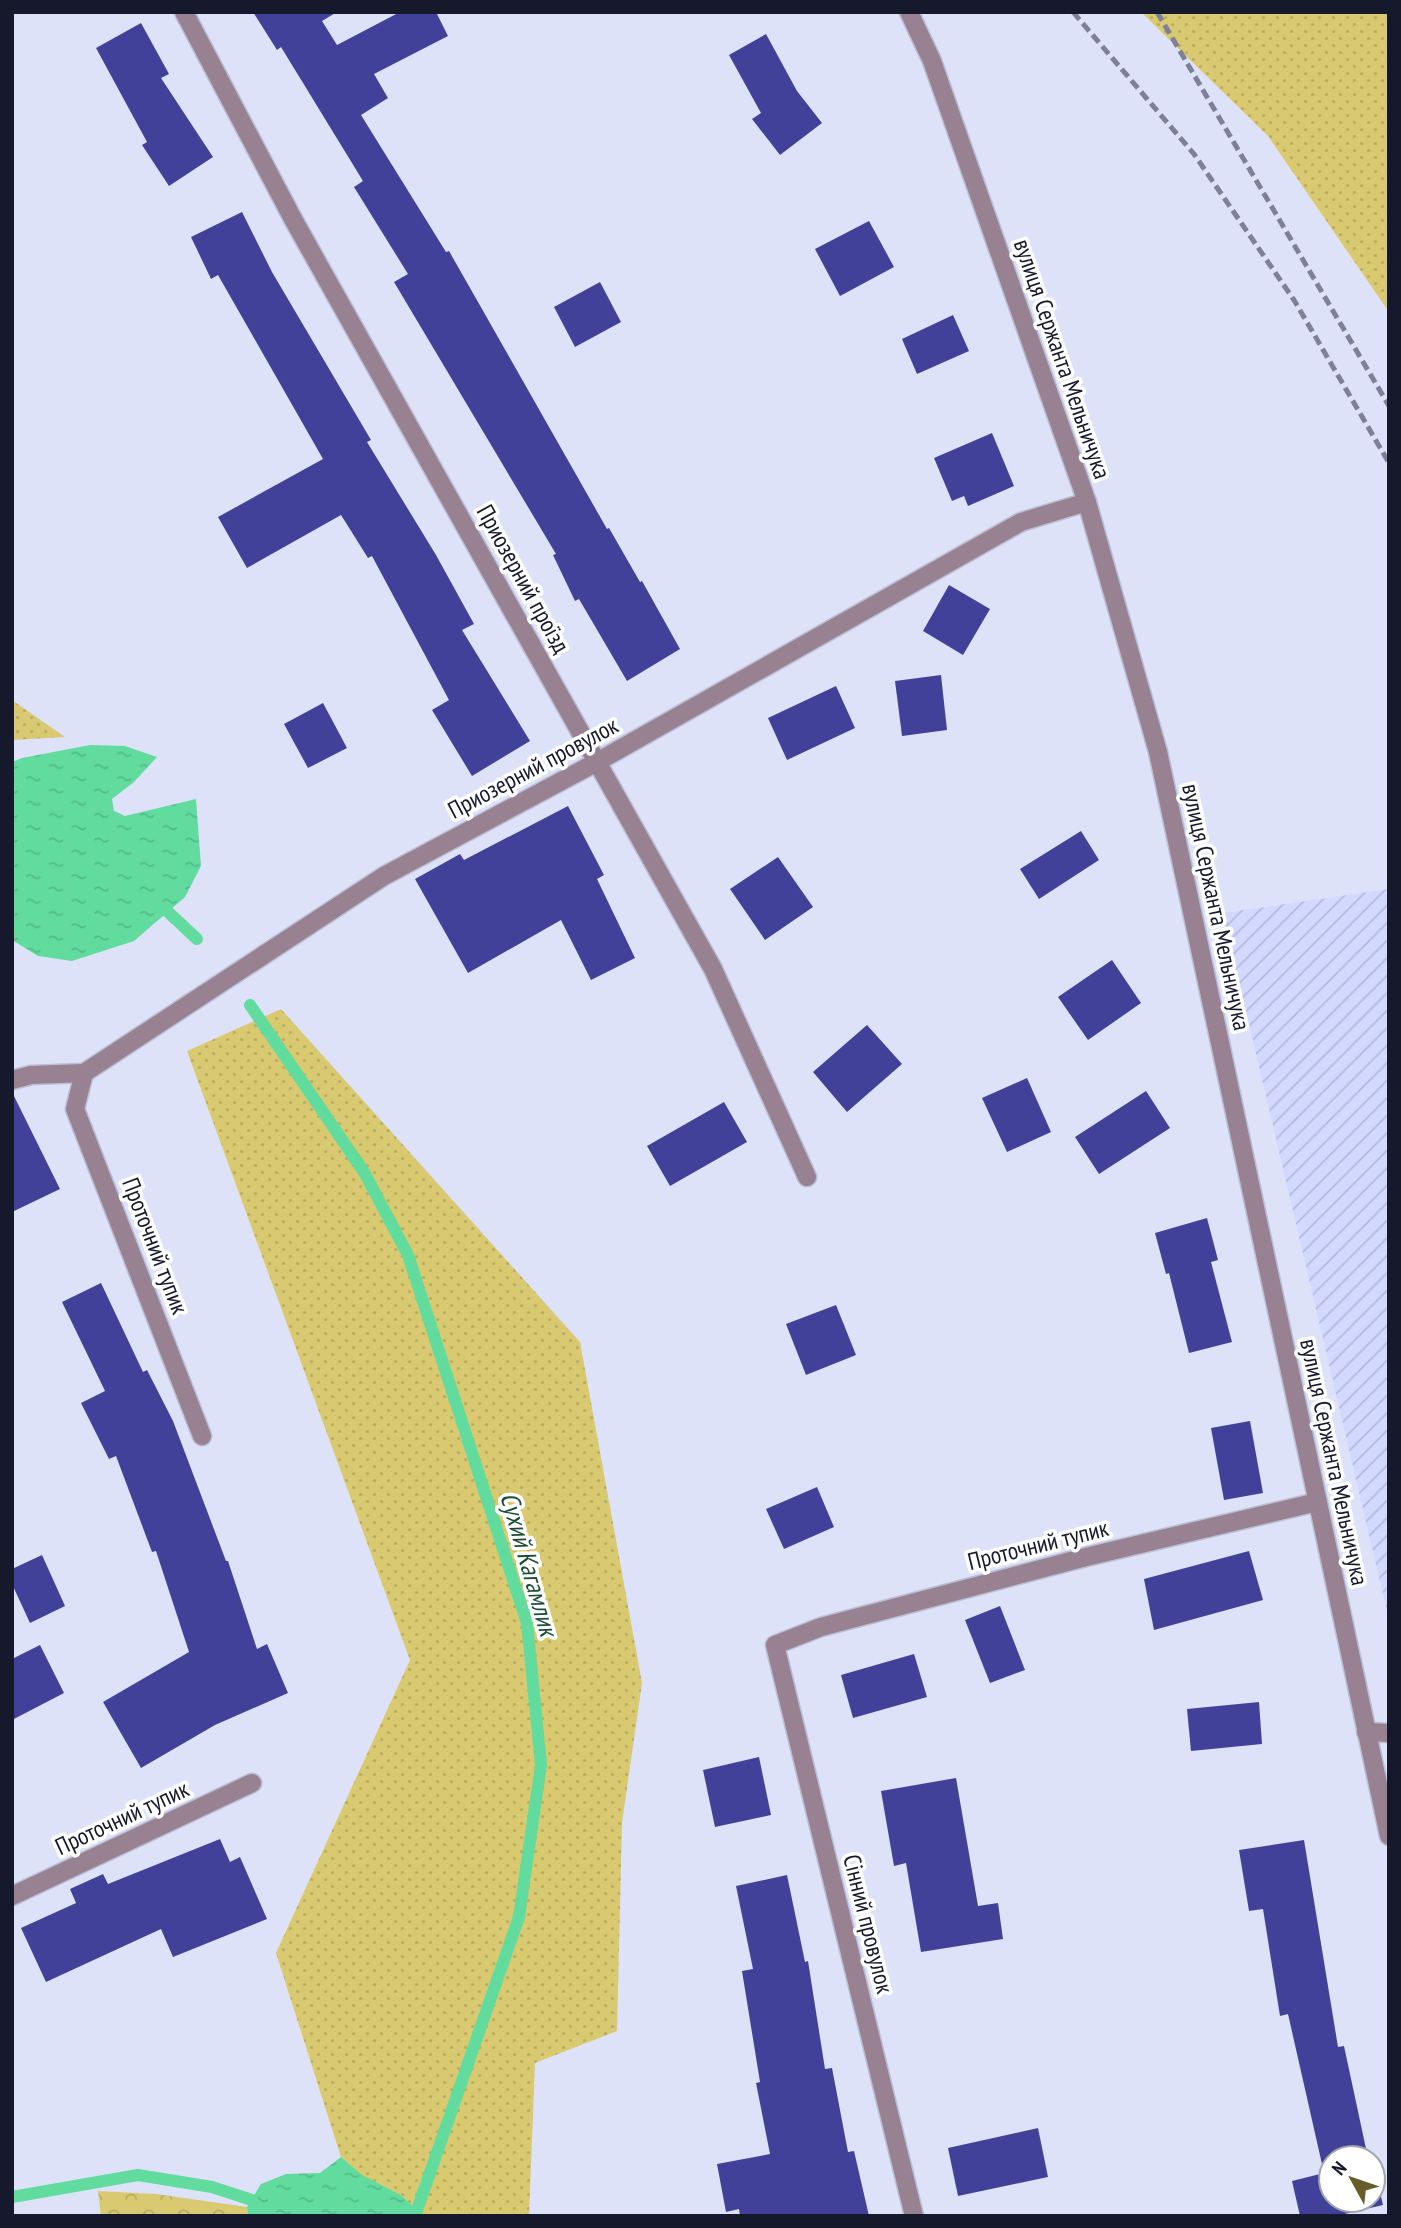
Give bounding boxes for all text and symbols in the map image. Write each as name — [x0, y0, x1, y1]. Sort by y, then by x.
street label: вулиця Сержанта Мельничука — [1007, 235, 1118, 483]
street label: Приозерний проїзд — [470, 499, 577, 659]
street label: Приозерний провулок — [442, 709, 624, 825]
street label: вулиця Сержанта Мельничука — [1175, 781, 1258, 1033]
street label: Проточний тупик — [115, 1173, 196, 1319]
street label: вулиця Сержанта Мельничука — [1293, 1336, 1376, 1588]
water label: Сухий Кагамлик — [493, 1488, 566, 1642]
street label: Проточний тупик — [964, 1512, 1112, 1577]
street label: Проточний тупик — [50, 1773, 194, 1862]
street label: Сінний провулок — [836, 1851, 901, 1997]
north arrow — [1317, 2144, 1387, 2214]
text: N — [1326, 2156, 1351, 2180]

